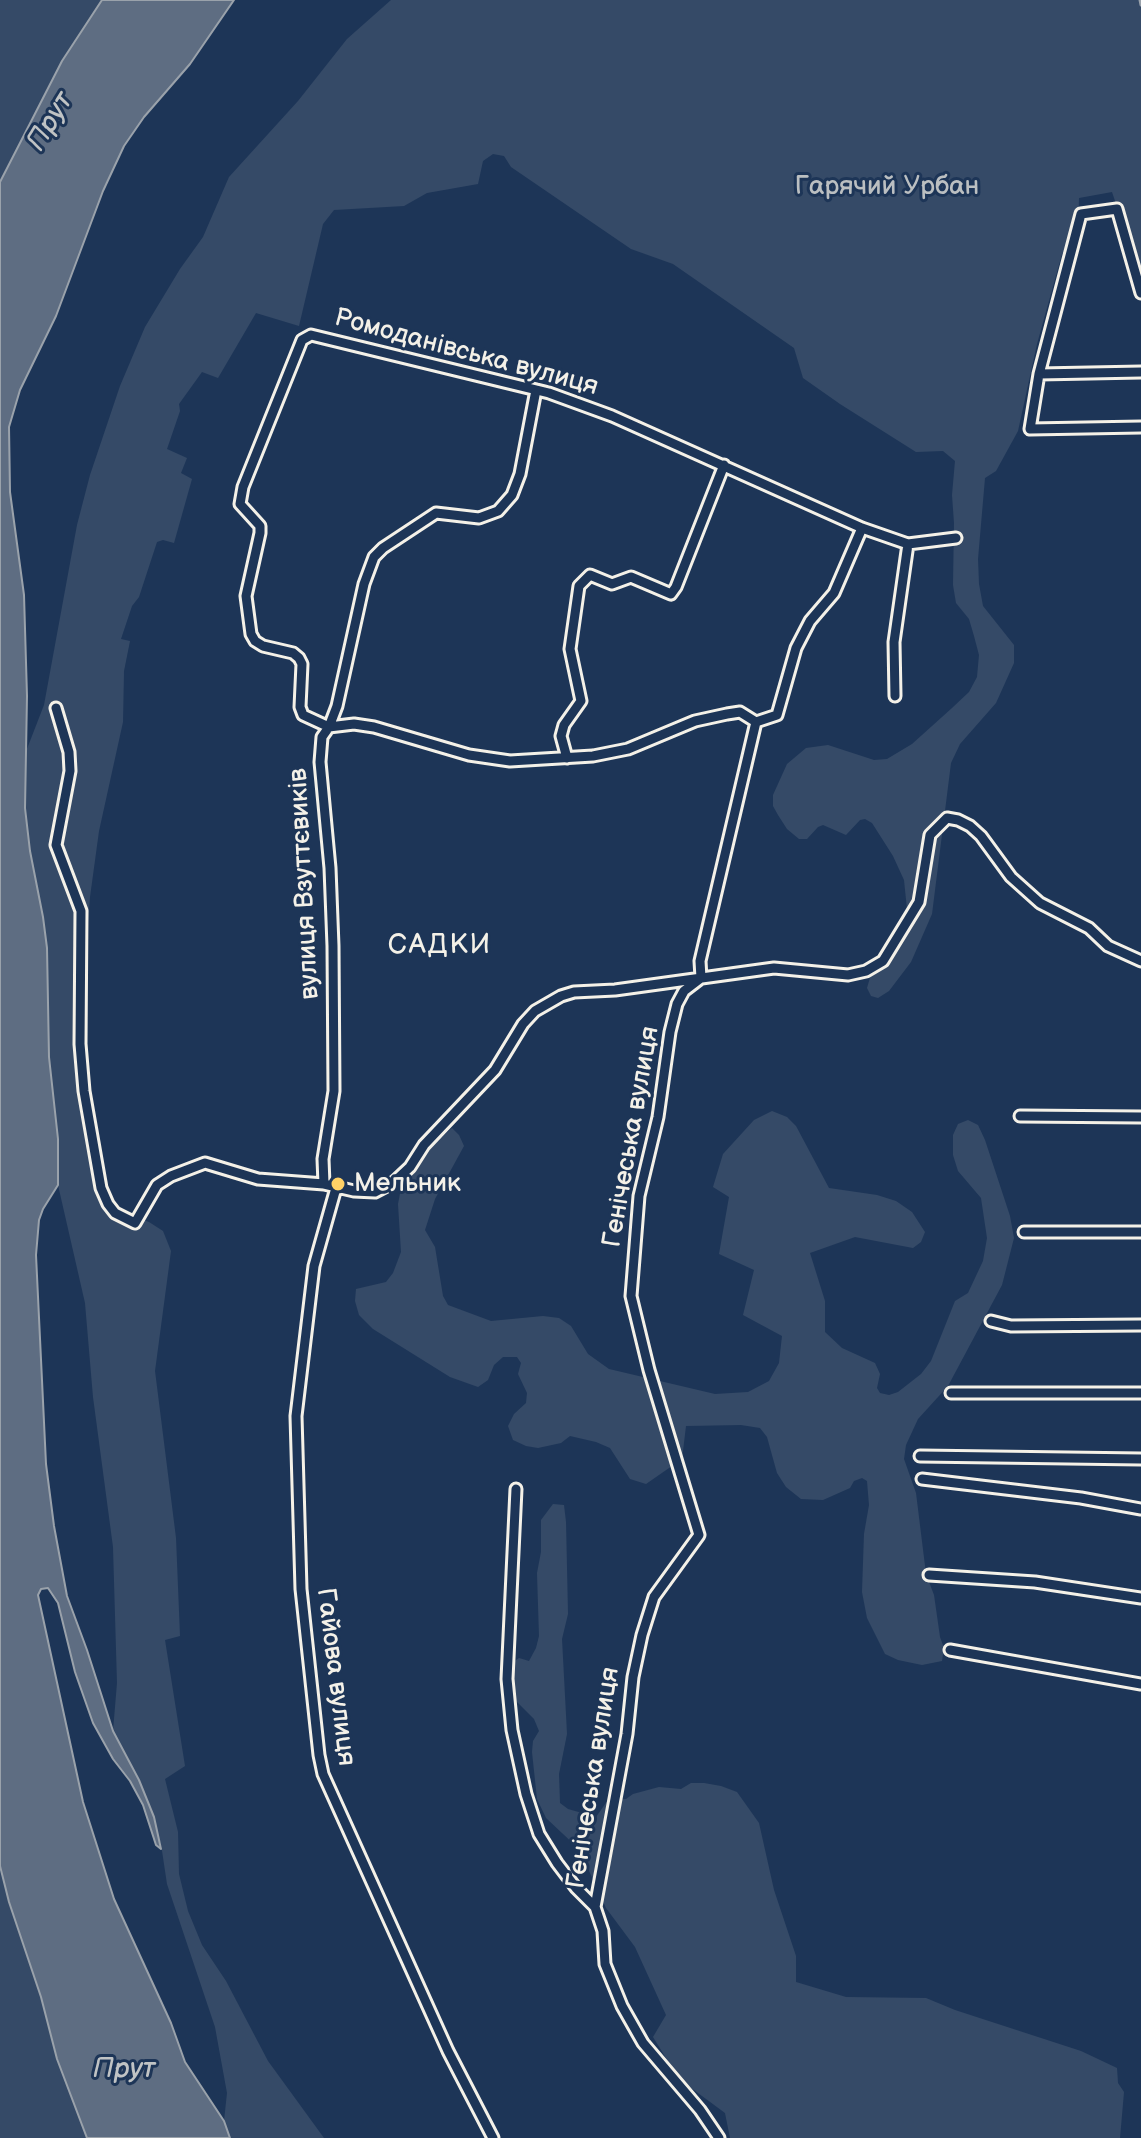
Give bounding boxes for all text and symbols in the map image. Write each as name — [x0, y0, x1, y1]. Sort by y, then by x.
water label: Прут — [20, 86, 82, 158]
park label: Гарячий Урбан — [795, 171, 979, 203]
street label: Ромоданівська вулиця — [331, 303, 601, 403]
street label: вулиця Взуттєвиків — [283, 767, 327, 1001]
district label: САДКИ — [388, 929, 492, 963]
street label: Генічеська вулиця — [597, 1024, 667, 1250]
place label: Мельник — [354, 1168, 461, 1200]
marker: Мельник — [329, 1175, 347, 1193]
street label: Гайова вулиця — [309, 1586, 361, 1768]
street label: Генічеська вулиця — [561, 1665, 627, 1891]
water label: Прут — [93, 2053, 155, 2087]

